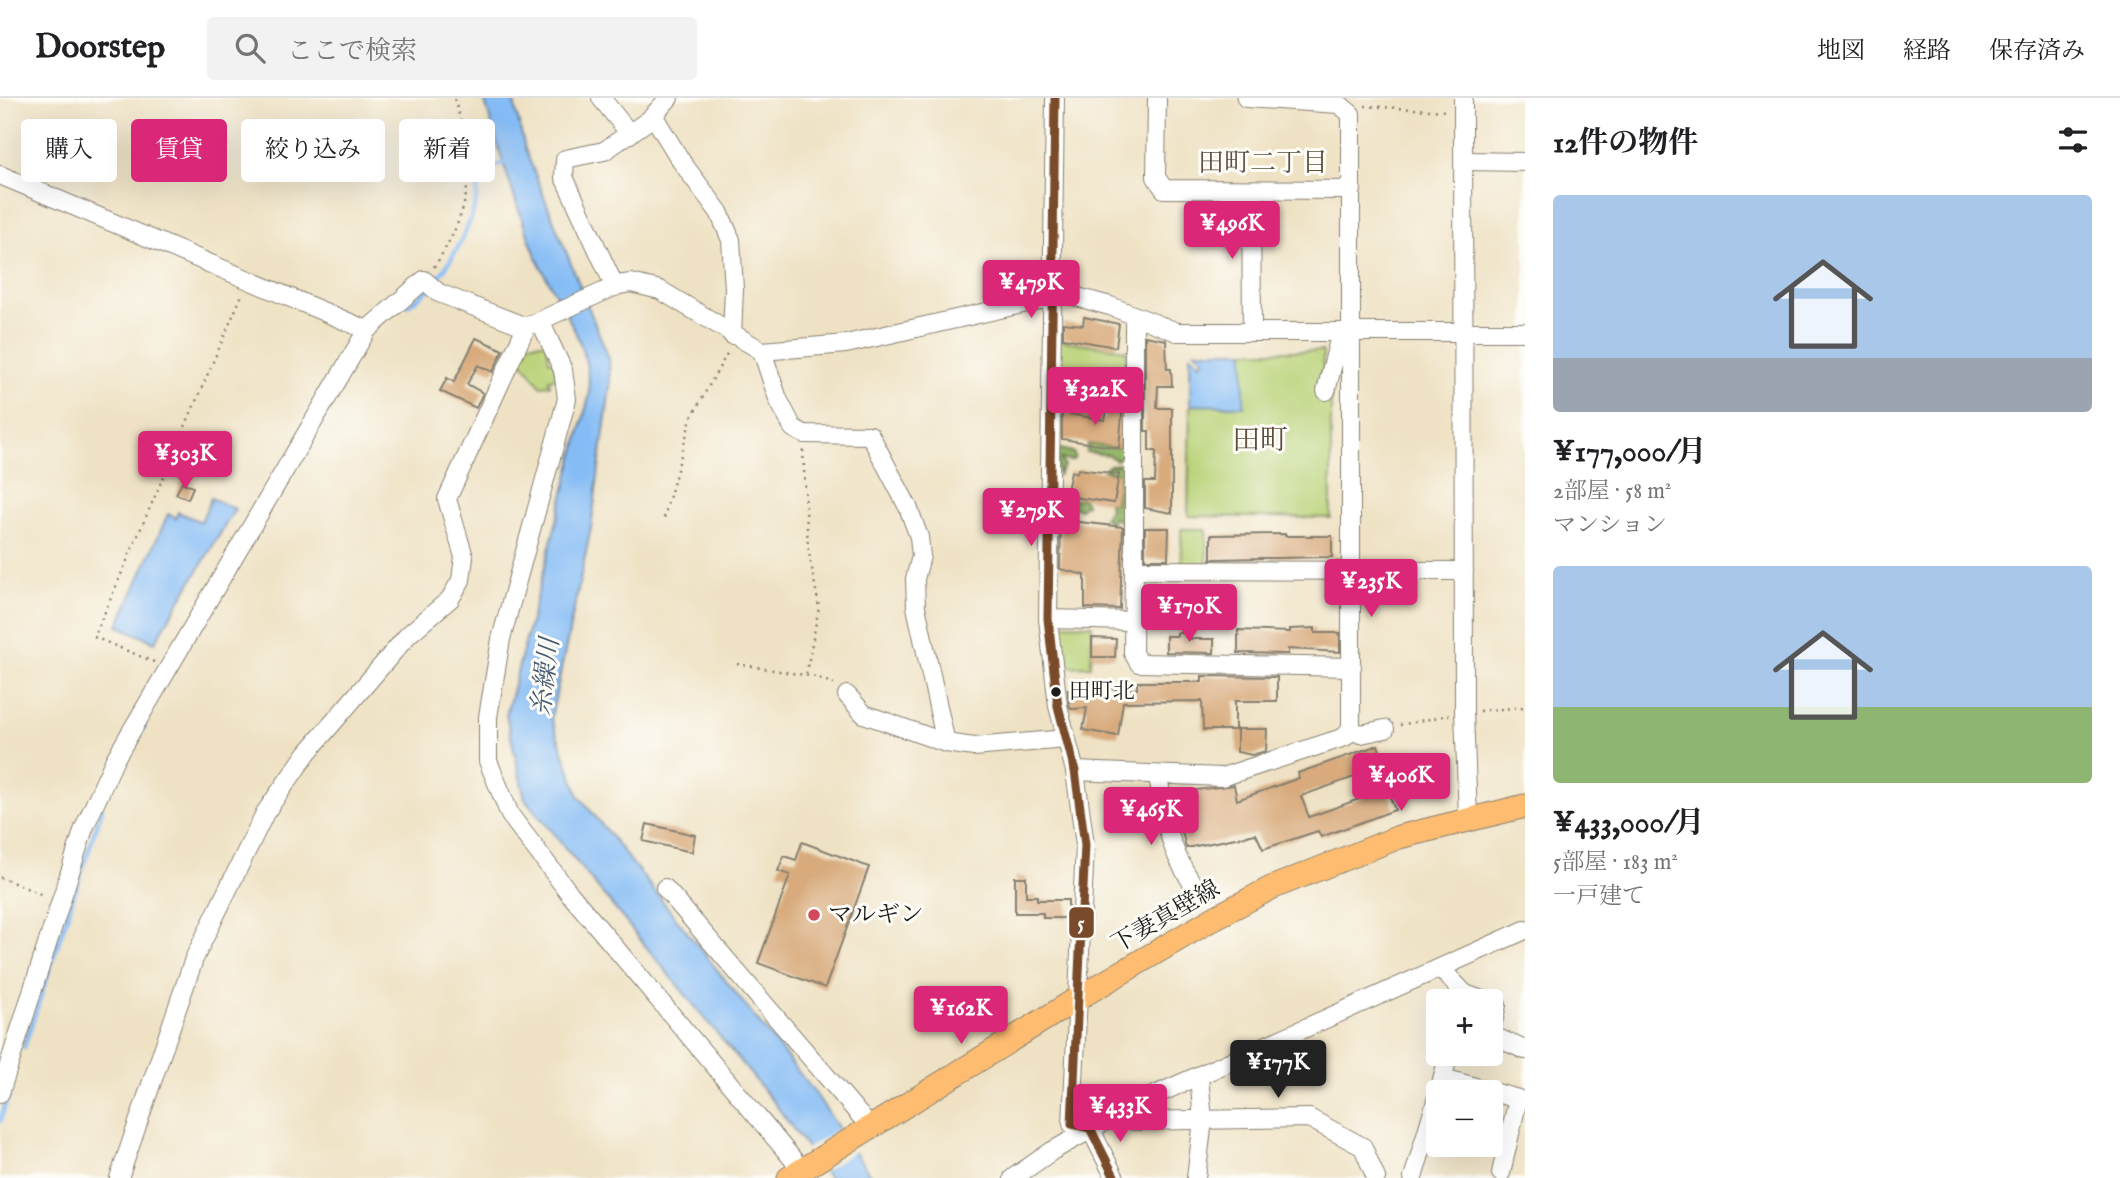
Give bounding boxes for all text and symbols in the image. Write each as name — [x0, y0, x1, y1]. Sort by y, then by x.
search box — [207, 17, 697, 80]
text: Doorstep — [35, 27, 165, 69]
icon: search — [231, 29, 269, 67]
text: ここで検索 — [287, 35, 417, 68]
text: 地図 — [1817, 36, 1865, 67]
text: 経路 — [1903, 36, 1951, 67]
text: 保存済み — [1989, 36, 2085, 67]
chip: 購入 — [21, 119, 117, 182]
chip: 賃貸 — [131, 119, 227, 182]
chip: 絞り込み — [241, 119, 385, 182]
chip: 新着 — [399, 119, 495, 182]
icon: filters — [2054, 121, 2092, 159]
text: 12件の物件 — [1553, 125, 1698, 163]
district label: 田町二丁目 — [1198, 147, 1328, 180]
pin: ¥496K — [1183, 202, 1281, 261]
text: ¥496K — [1200, 209, 1264, 238]
icon: home — [1760, 241, 1886, 367]
pin: ¥479K — [982, 260, 1080, 320]
text: ¥479K — [999, 268, 1063, 297]
pin: ¥322K — [1046, 368, 1144, 427]
text: ¥322K — [1063, 375, 1127, 404]
district label: 田町 — [1232, 424, 1288, 459]
pin: ¥303K — [136, 432, 234, 491]
text: ¥177,000/月 — [1553, 434, 1707, 472]
text: ¥303K — [154, 439, 216, 468]
text: 2部屋 · 58 m² — [1553, 477, 1671, 506]
pin: ¥279K — [982, 489, 1080, 548]
text: ¥279K — [999, 496, 1063, 525]
text: マンション — [1553, 511, 1667, 540]
pin: ¥235K — [1322, 560, 1420, 619]
text: ¥235K — [1340, 567, 1402, 596]
pin: ¥170K — [1140, 584, 1238, 644]
text: ¥170K — [1157, 592, 1221, 621]
icon: home — [1760, 612, 1886, 738]
water label: 糸繰川 — [525, 633, 567, 718]
place label: 田町北 — [1069, 678, 1135, 706]
marker: 田町北 — [1049, 685, 1063, 699]
pin: ¥406K — [1352, 754, 1450, 813]
text: ¥406K — [1368, 761, 1434, 790]
pin: ¥465K — [1102, 788, 1200, 847]
text: ¥465K — [1120, 795, 1182, 824]
text: ¥433,000/月 — [1553, 805, 1704, 843]
text: 5部屋 · 183 m² — [1553, 848, 1678, 877]
street label: 下妻真壁線 — [1106, 874, 1226, 960]
text: 一戸建て — [1553, 882, 1645, 911]
place label: マルギン — [828, 900, 924, 931]
line badge: 5 — [1068, 906, 1095, 939]
marker: マルギン — [806, 907, 822, 923]
text: 5 — [1078, 912, 1085, 936]
pin: ¥162K — [912, 986, 1010, 1046]
map controls — [1426, 989, 1503, 1157]
button: + — [1426, 989, 1503, 1066]
text: ¥162K — [930, 994, 992, 1023]
pin: ¥177K — [1229, 1040, 1327, 1100]
text: ¥177K — [1246, 1048, 1310, 1077]
button: − — [1426, 1080, 1503, 1157]
pin: ¥433K — [1071, 1084, 1169, 1144]
text: ¥433K — [1089, 1092, 1151, 1121]

